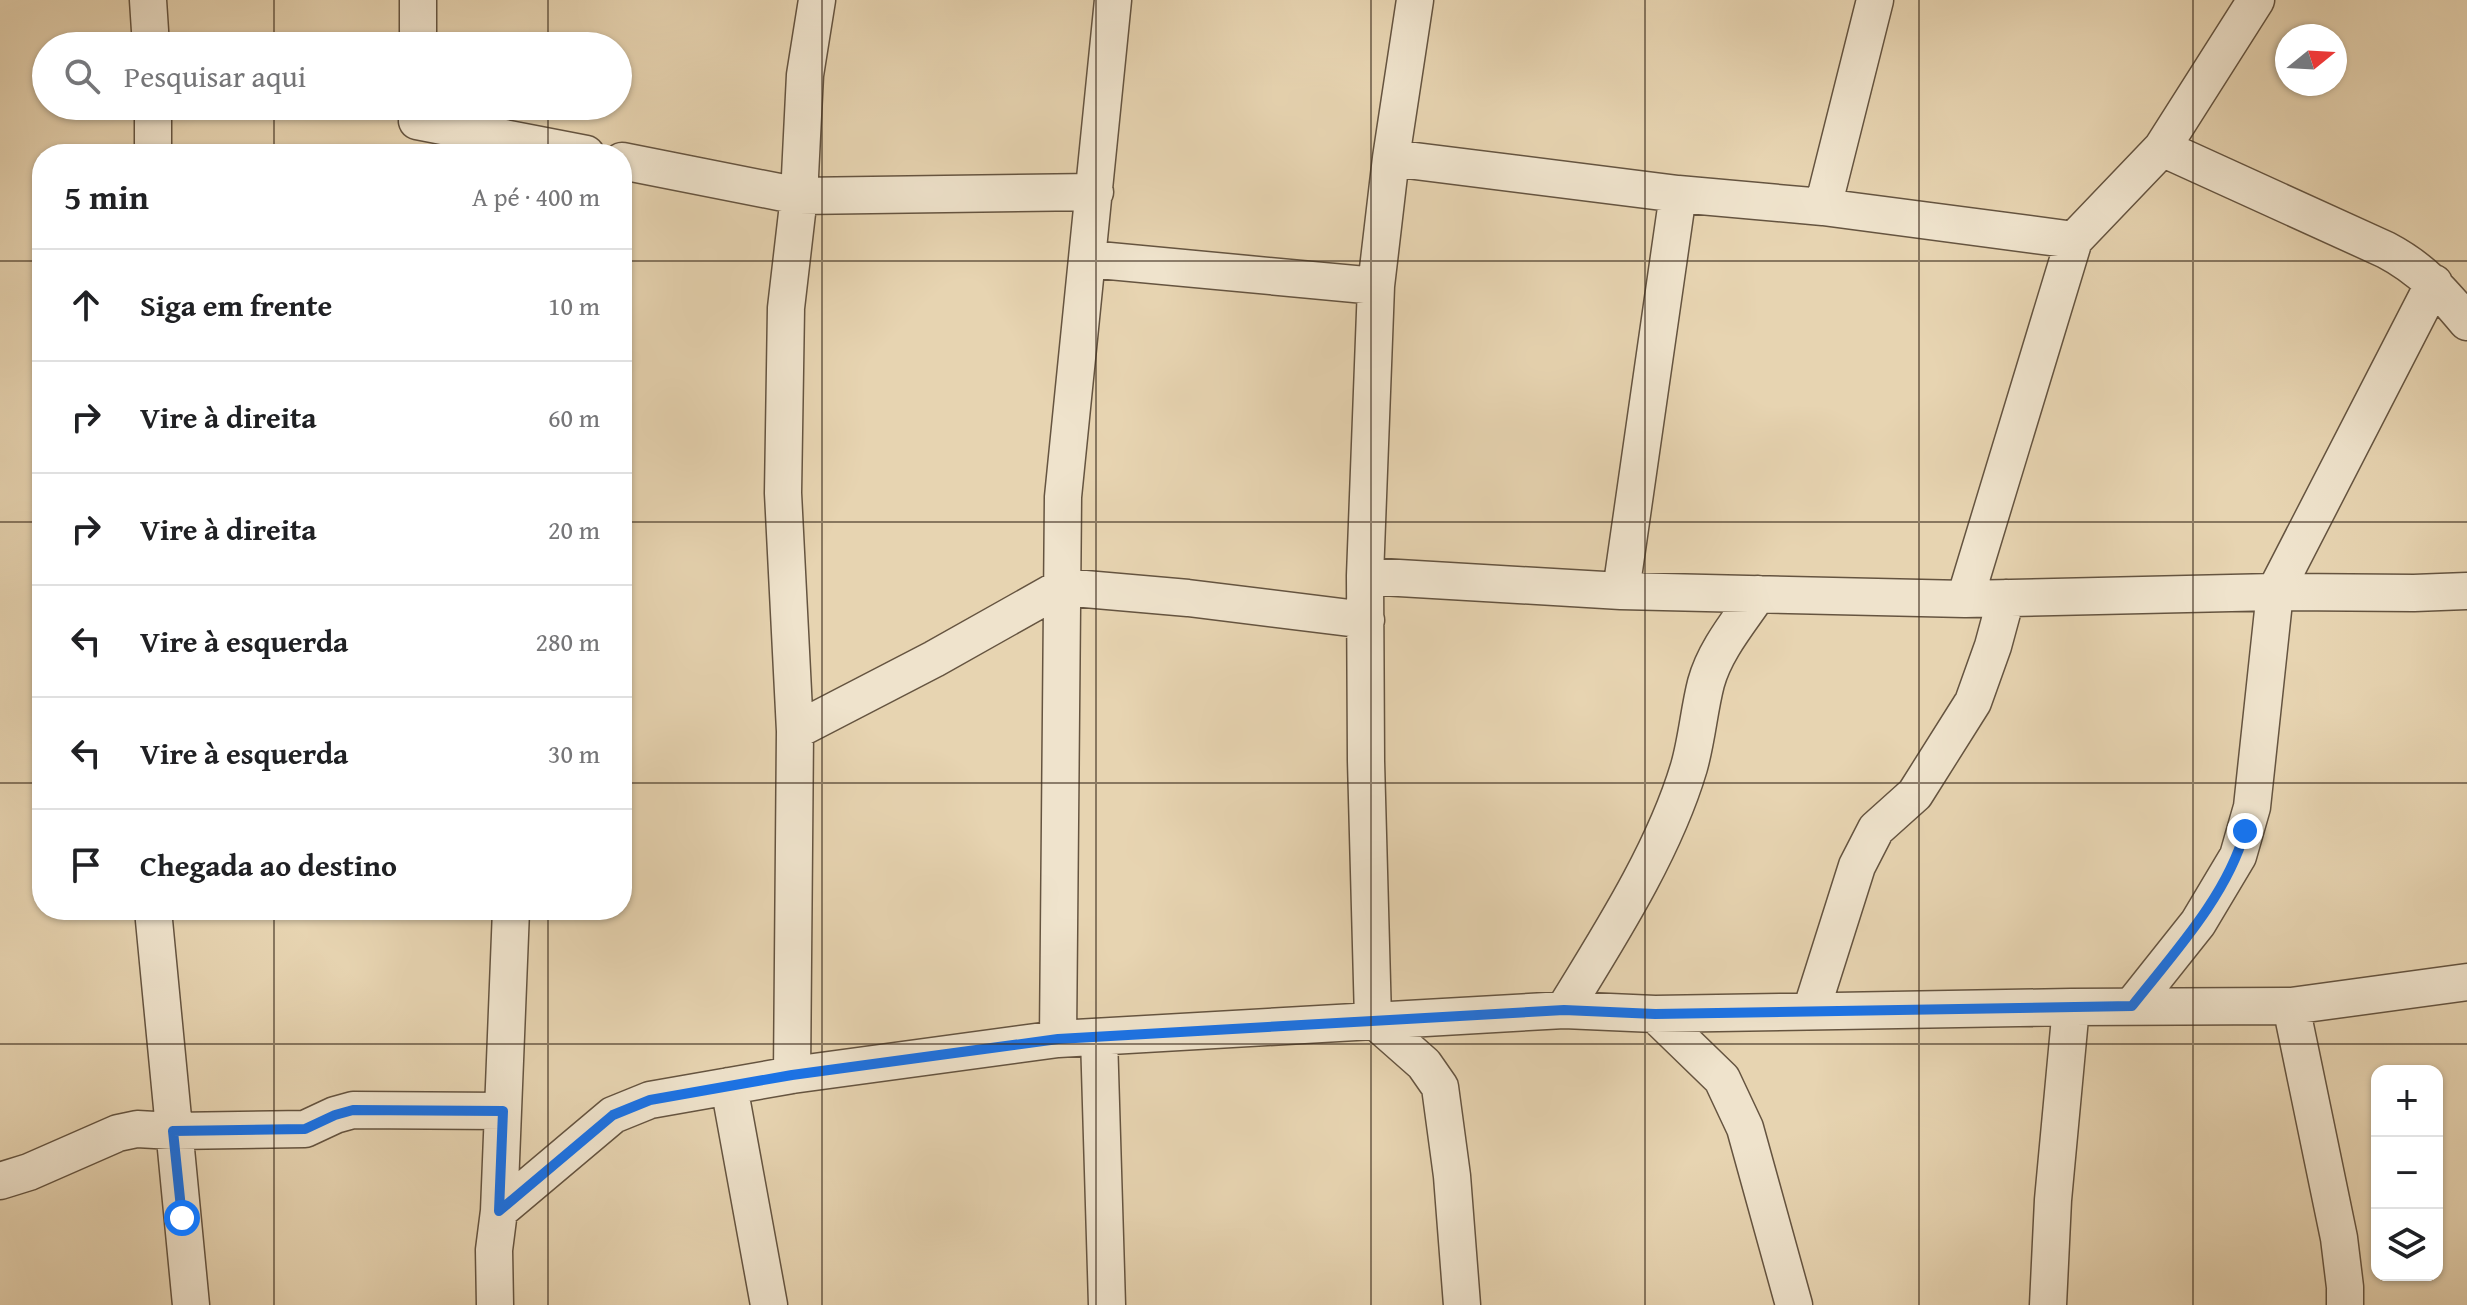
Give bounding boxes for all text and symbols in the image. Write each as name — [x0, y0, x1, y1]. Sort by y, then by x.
north arrow — [2275, 24, 2347, 96]
search box — [32, 32, 632, 120]
icon: search — [60, 54, 104, 98]
text: Pesquisar aqui — [124, 54, 306, 98]
text: 5 min — [64, 172, 149, 221]
text: A pé · 400 m — [472, 177, 600, 216]
icon: ahead — [64, 283, 108, 327]
text: Siga em frente — [140, 283, 332, 327]
text: 10 m — [548, 286, 600, 325]
icon: right — [64, 395, 108, 439]
text: Vire à direita — [140, 395, 317, 439]
text: 60 m — [548, 398, 600, 437]
icon: right — [64, 507, 108, 551]
text: Vire à direita — [140, 507, 317, 551]
text: 20 m — [548, 510, 600, 549]
icon: left — [64, 619, 108, 663]
text: Vire à esquerda — [140, 619, 348, 663]
text: 280 m — [535, 622, 600, 661]
icon: left — [64, 731, 108, 775]
text: Vire à esquerda — [140, 731, 348, 775]
text: 30 m — [548, 734, 600, 773]
route end — [2227, 813, 2263, 849]
icon: arrive — [64, 843, 108, 887]
text: Chegada ao destino — [140, 843, 397, 887]
map controls — [2371, 1065, 2443, 1281]
button: + — [2371, 1065, 2443, 1137]
button: − — [2371, 1137, 2443, 1209]
route start — [164, 1200, 200, 1236]
button: layers — [2371, 1209, 2443, 1281]

